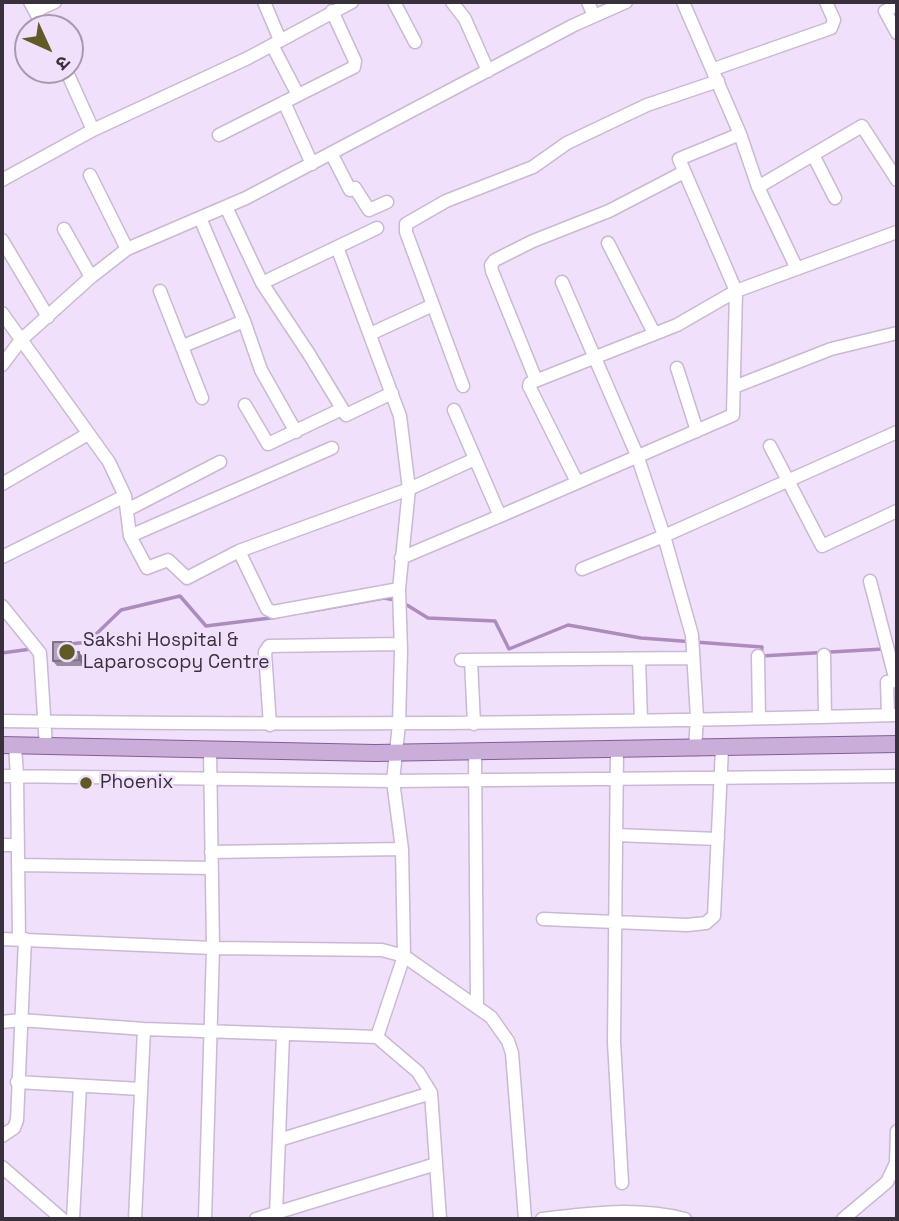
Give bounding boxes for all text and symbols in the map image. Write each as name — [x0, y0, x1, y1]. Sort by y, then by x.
north arrow — [14, 14, 84, 84]
text: उ — [50, 50, 76, 76]
place label: Sakshi Hospital & Laparoscopy Centre — [83, 630, 270, 674]
marker: Sakshi Hospital & Laparoscopy Centre — [57, 642, 77, 662]
place label: Phoenix — [100, 772, 174, 794]
marker: Phoenix — [78, 775, 94, 791]

